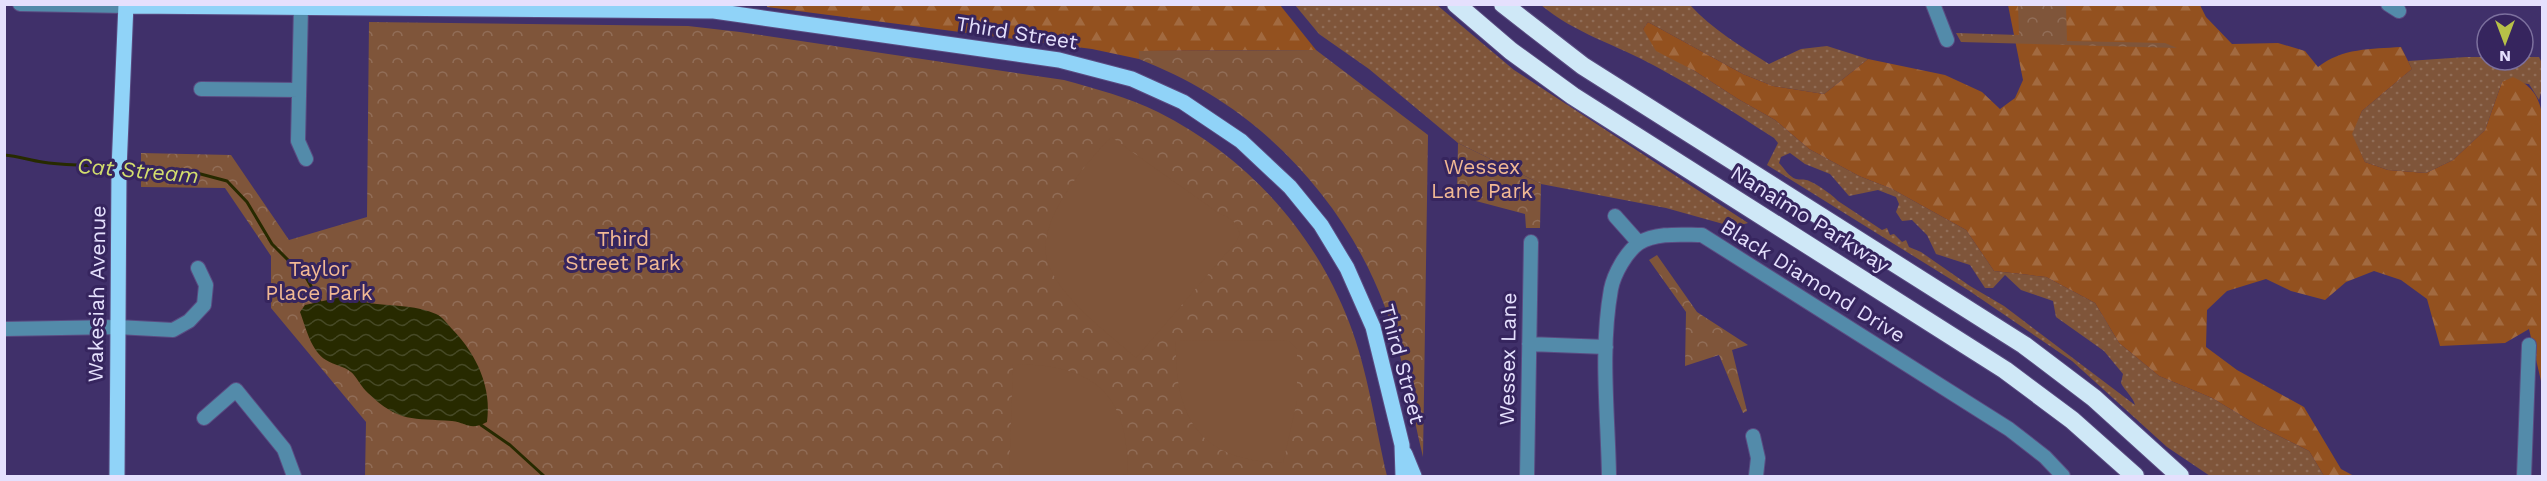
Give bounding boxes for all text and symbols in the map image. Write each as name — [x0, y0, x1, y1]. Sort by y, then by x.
street label: Third Street — [955, 11, 1080, 54]
north arrow — [2475, 12, 2535, 72]
text: N — [2499, 47, 2511, 66]
water label: Cat Stream — [76, 153, 200, 188]
park label: Wessex Lane Park — [1431, 154, 1533, 203]
street label: Nanaimo Parkway — [1726, 160, 1894, 277]
street label: Wakesiah Avenue — [82, 205, 111, 383]
street label: Black Diamond Drive — [1716, 214, 1910, 348]
park label: Third Street Park — [565, 226, 681, 275]
park label: Taylor Place Park — [265, 256, 373, 305]
street label: Wessex Lane — [1494, 292, 1521, 426]
street label: Third Street — [1375, 301, 1430, 427]

